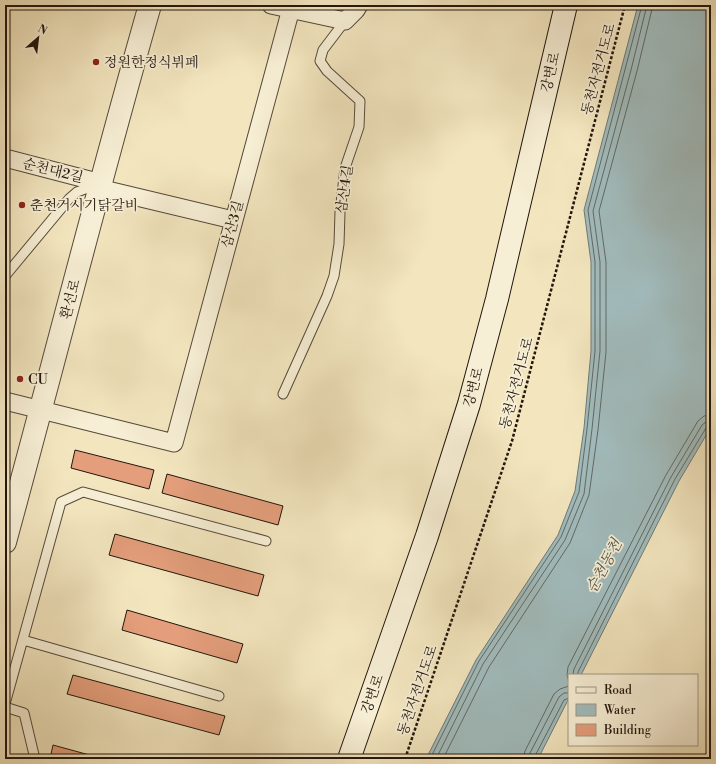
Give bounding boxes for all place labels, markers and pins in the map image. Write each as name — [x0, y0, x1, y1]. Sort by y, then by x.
place label: 정원한정식뷔페 — [104, 54, 199, 72]
marker: 정원한정식뷔페 — [91, 57, 101, 67]
place label: 춘천거시기닭갈비 — [30, 197, 138, 215]
marker: 춘천거시기닭갈비 — [17, 200, 27, 210]
place label: CU — [28, 371, 49, 389]
marker: CU — [15, 374, 25, 384]

